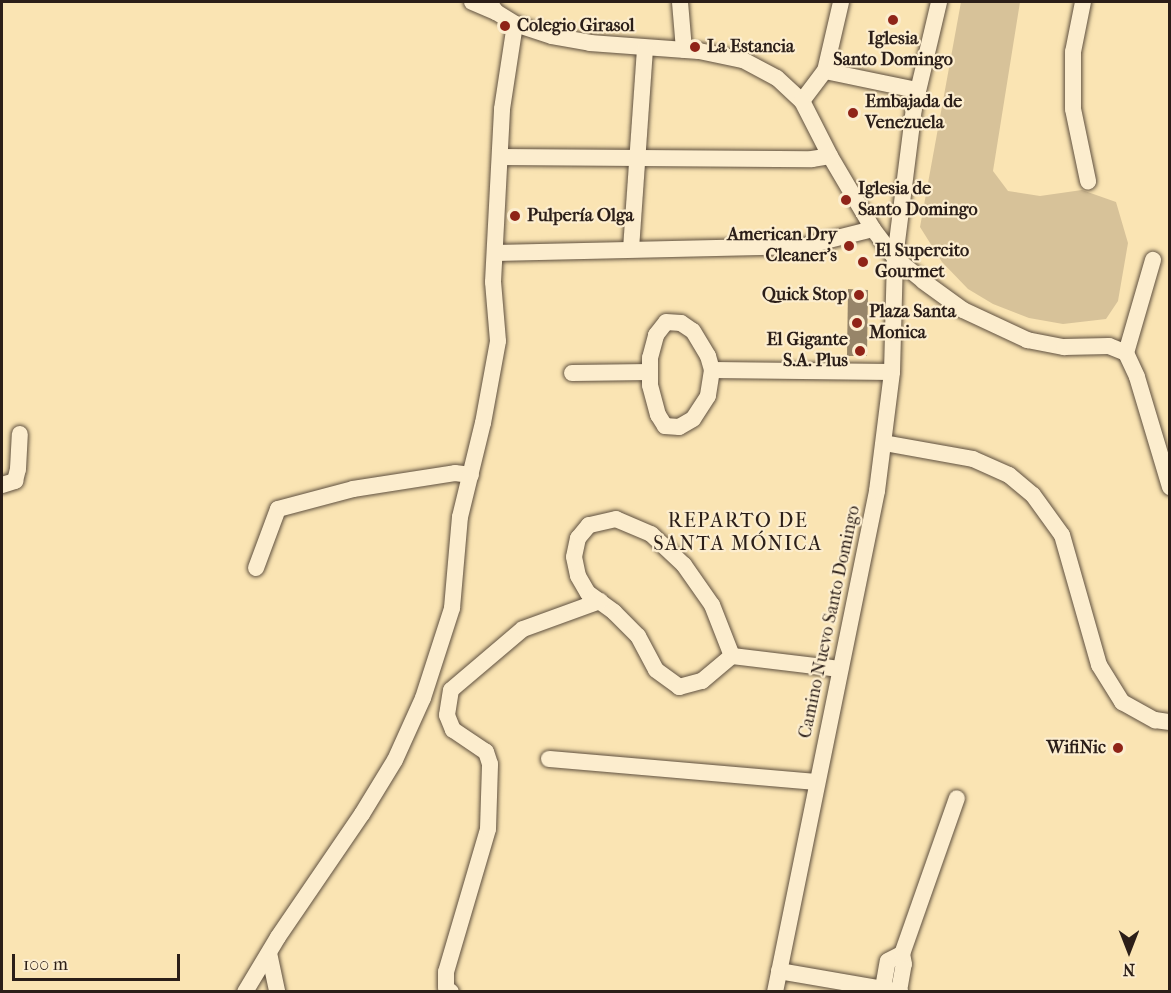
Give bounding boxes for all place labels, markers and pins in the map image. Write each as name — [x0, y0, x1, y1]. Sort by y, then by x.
marker: Iglesia Santo Domingo — [886, 13, 900, 27]
place label: Colegio Girasol — [517, 15, 634, 37]
marker: Colegio Girasol — [498, 19, 512, 33]
place label: Iglesia Santo Domingo — [833, 29, 953, 72]
place label: La Estancia — [707, 36, 794, 58]
marker: La Estancia — [688, 40, 702, 54]
place label: Embajada de Venezuela — [865, 92, 962, 134]
marker: Embajada de Venezuela — [846, 106, 860, 120]
place label: Iglesia de Santo Domingo — [858, 179, 978, 222]
marker: Iglesia de Santo Domingo — [839, 193, 853, 207]
place label: Pulpería Olga — [527, 205, 634, 227]
marker: Pulpería Olga — [508, 209, 522, 223]
place label: American Dry Cleaner's — [727, 225, 837, 268]
marker: American Dry Cleaner's — [842, 239, 856, 253]
place label: El Supercito Gourmet — [875, 241, 969, 284]
marker: El Supercito Gourmet — [856, 255, 870, 269]
place label: Quick Stop — [762, 284, 847, 306]
marker: Quick Stop — [852, 288, 866, 302]
place label: Plaza Santa Monica — [869, 302, 956, 344]
marker: Plaza Santa Monica — [850, 316, 864, 330]
place label: El Gigante S.A. Plus — [767, 330, 848, 372]
marker: El Gigante S.A. Plus — [853, 344, 867, 358]
place label: WifiNic — [1046, 737, 1106, 759]
marker: WifiNic — [1111, 741, 1125, 755]

